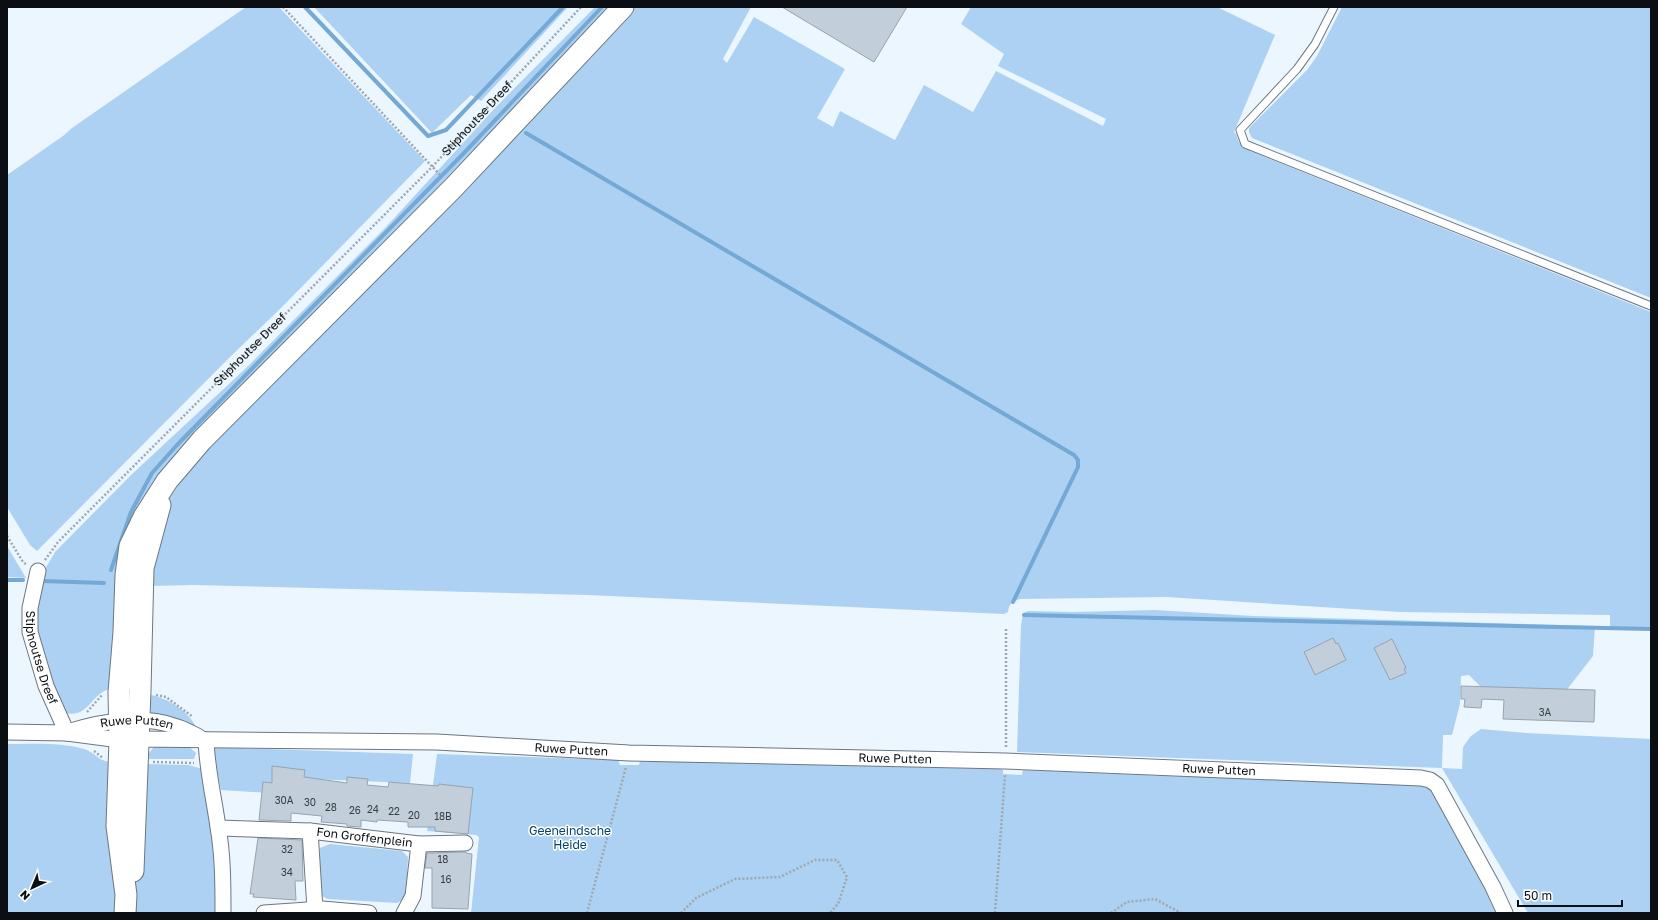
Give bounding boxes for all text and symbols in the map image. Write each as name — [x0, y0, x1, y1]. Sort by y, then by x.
street label: Stiphoutse Dreef — [438, 77, 516, 159]
street label: Stiphoutse Dreef — [210, 309, 290, 389]
street label: Stiphoutse Dreef — [23, 611, 61, 707]
house number: 3A — [1539, 706, 1552, 718]
street label: Ruwe Putten — [99, 712, 175, 732]
street label: Ruwe Putten — [534, 740, 609, 759]
street label: Ruwe Putten — [858, 750, 932, 766]
street label: Ruwe Putten — [1182, 760, 1256, 778]
house number: 30A — [275, 794, 294, 806]
house number: 30 — [304, 796, 316, 808]
house number: 28 — [325, 801, 337, 813]
house number: 24 — [367, 803, 379, 815]
house number: 26 — [349, 804, 361, 816]
house number: 22 — [388, 805, 400, 817]
house number: 20 — [408, 809, 420, 821]
house number: 18B — [434, 810, 452, 822]
park label: Geeneindsche Heide — [529, 823, 611, 852]
street label: Fon Groffenplein — [316, 824, 413, 850]
house number: 32 — [281, 843, 293, 855]
house number: 18 — [438, 853, 448, 865]
house number: 34 — [281, 866, 293, 878]
north arrow — [12, 868, 52, 908]
house number: 16 — [441, 873, 451, 885]
scale bar — [1518, 882, 1622, 908]
text: N — [17, 888, 32, 903]
text: 50 m — [1524, 888, 1552, 903]

